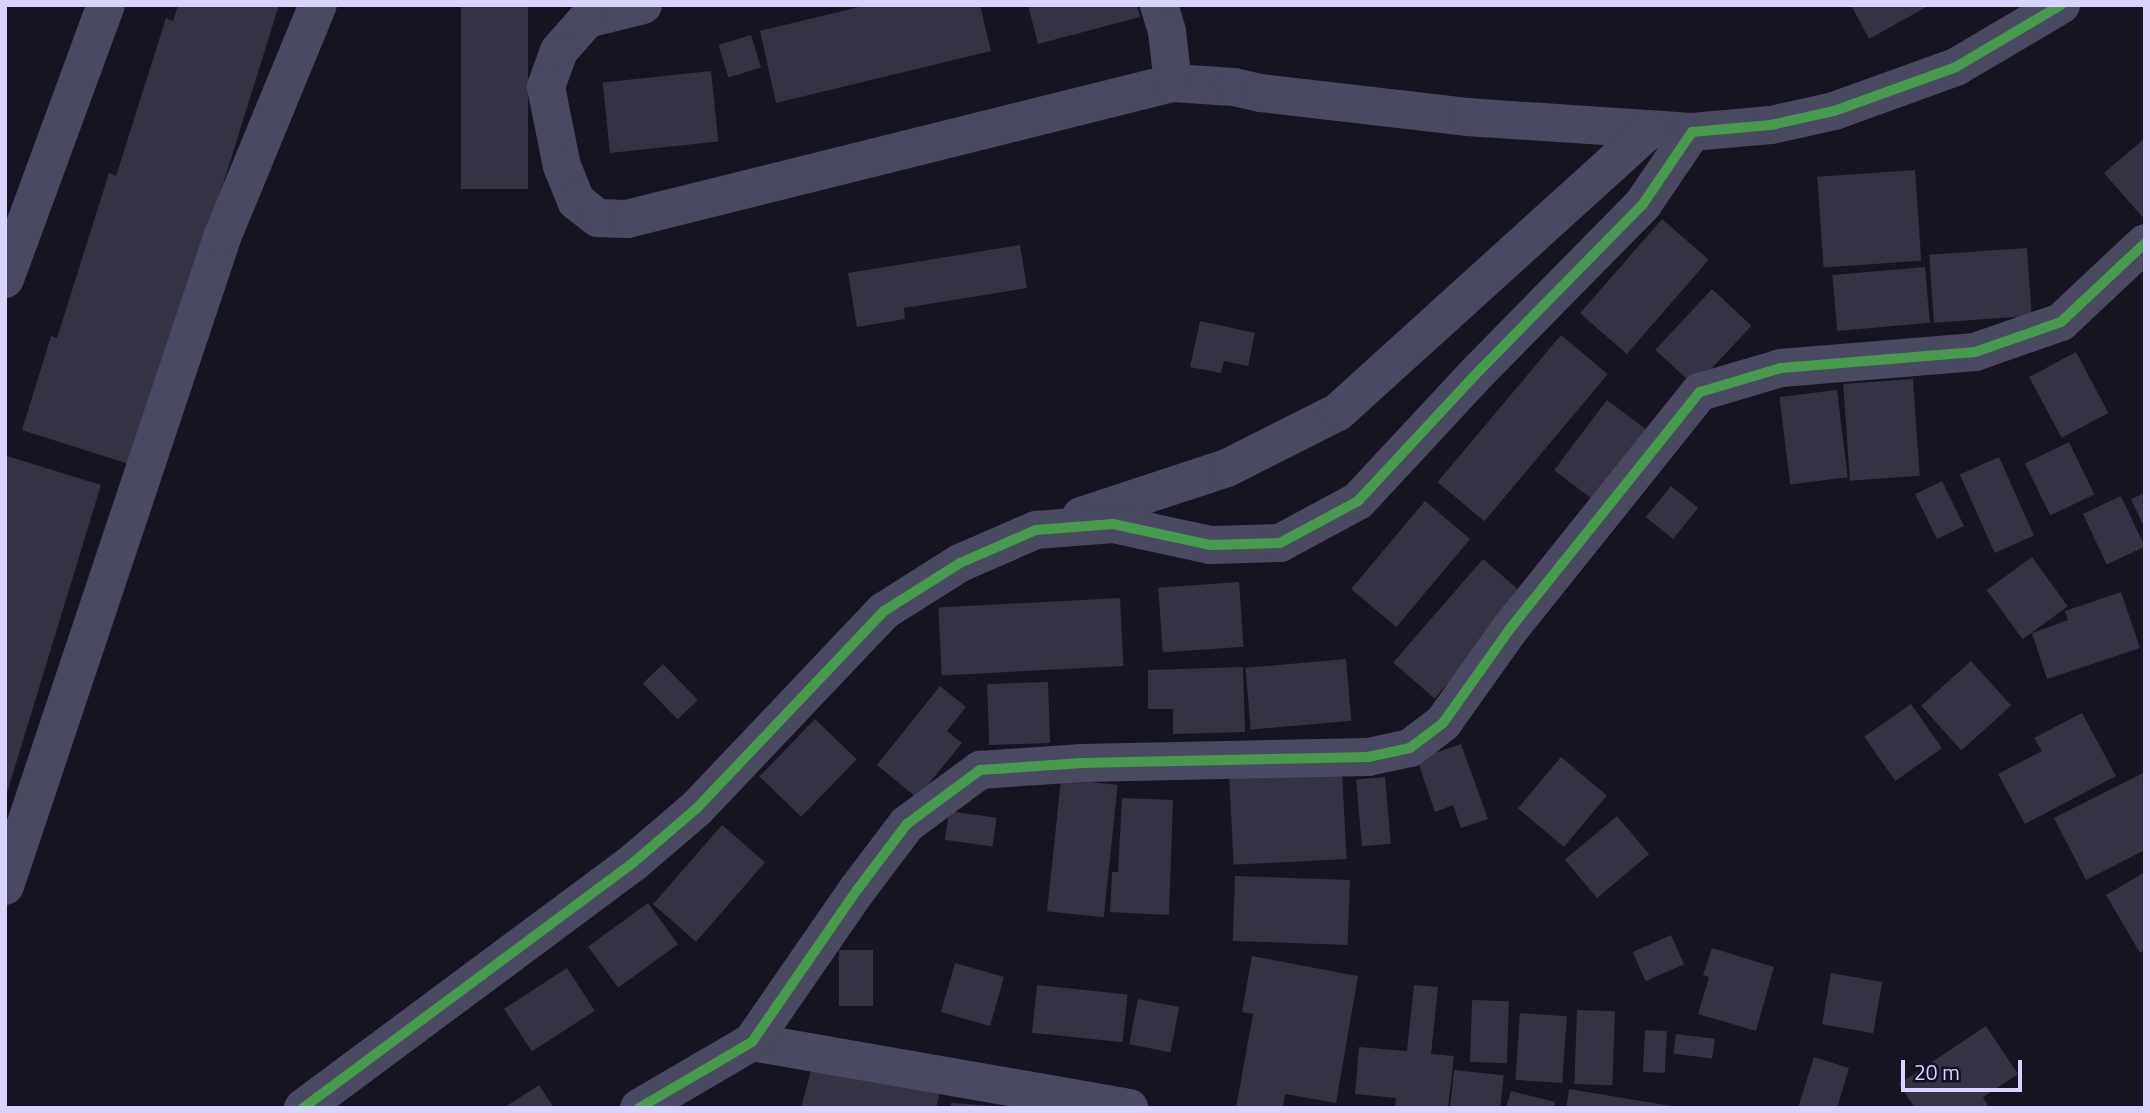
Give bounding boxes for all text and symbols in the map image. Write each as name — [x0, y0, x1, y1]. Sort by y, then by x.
scale bar — [1905, 1046, 2026, 1090]
text: 20 m — [1914, 1056, 1960, 1088]

